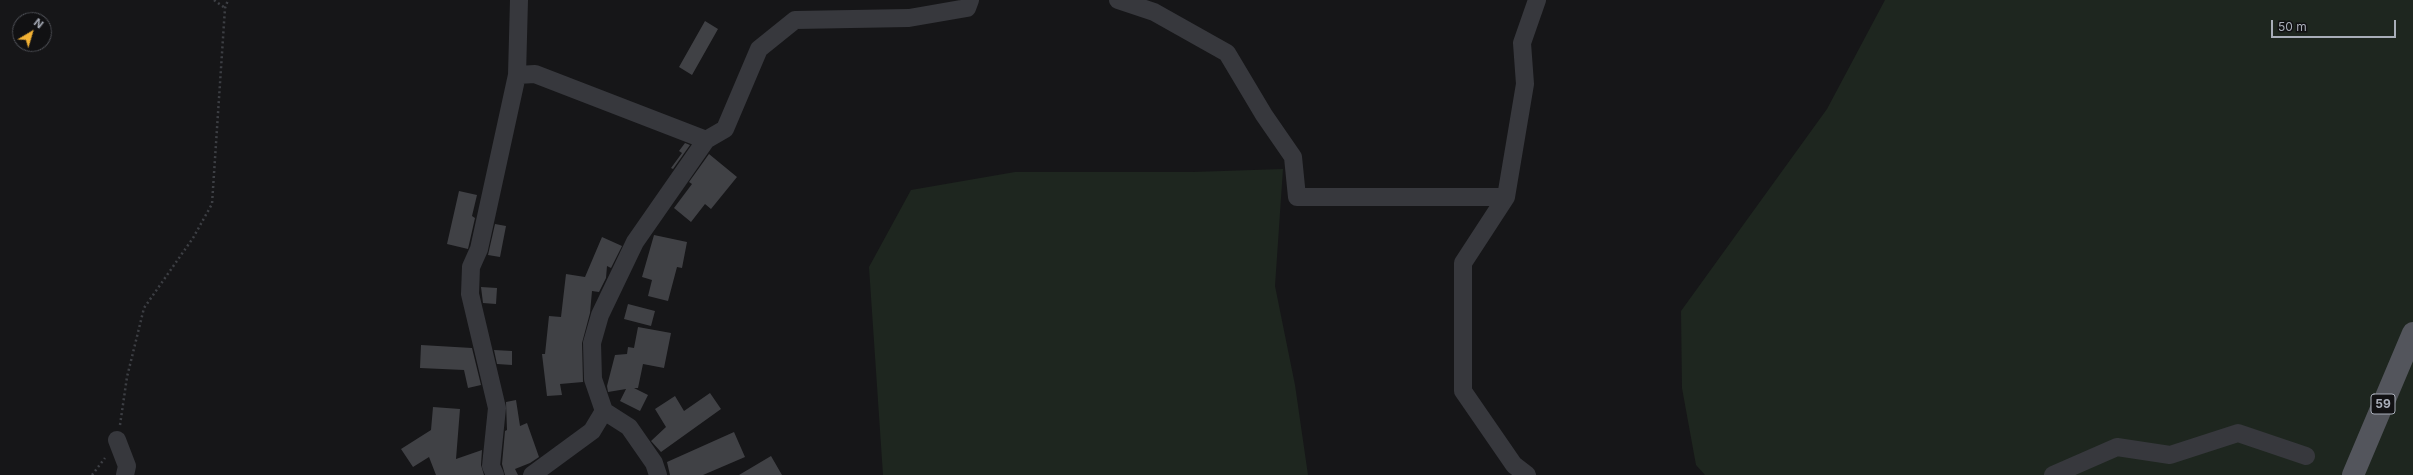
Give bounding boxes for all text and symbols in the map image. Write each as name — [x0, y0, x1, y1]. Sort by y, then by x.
north arrow — [12, 12, 52, 52]
scale bar — [2273, 12, 2398, 38]
text: N — [31, 15, 46, 31]
text: 50 m — [2278, 19, 2307, 34]
road number: 59 — [2371, 394, 2395, 414]

